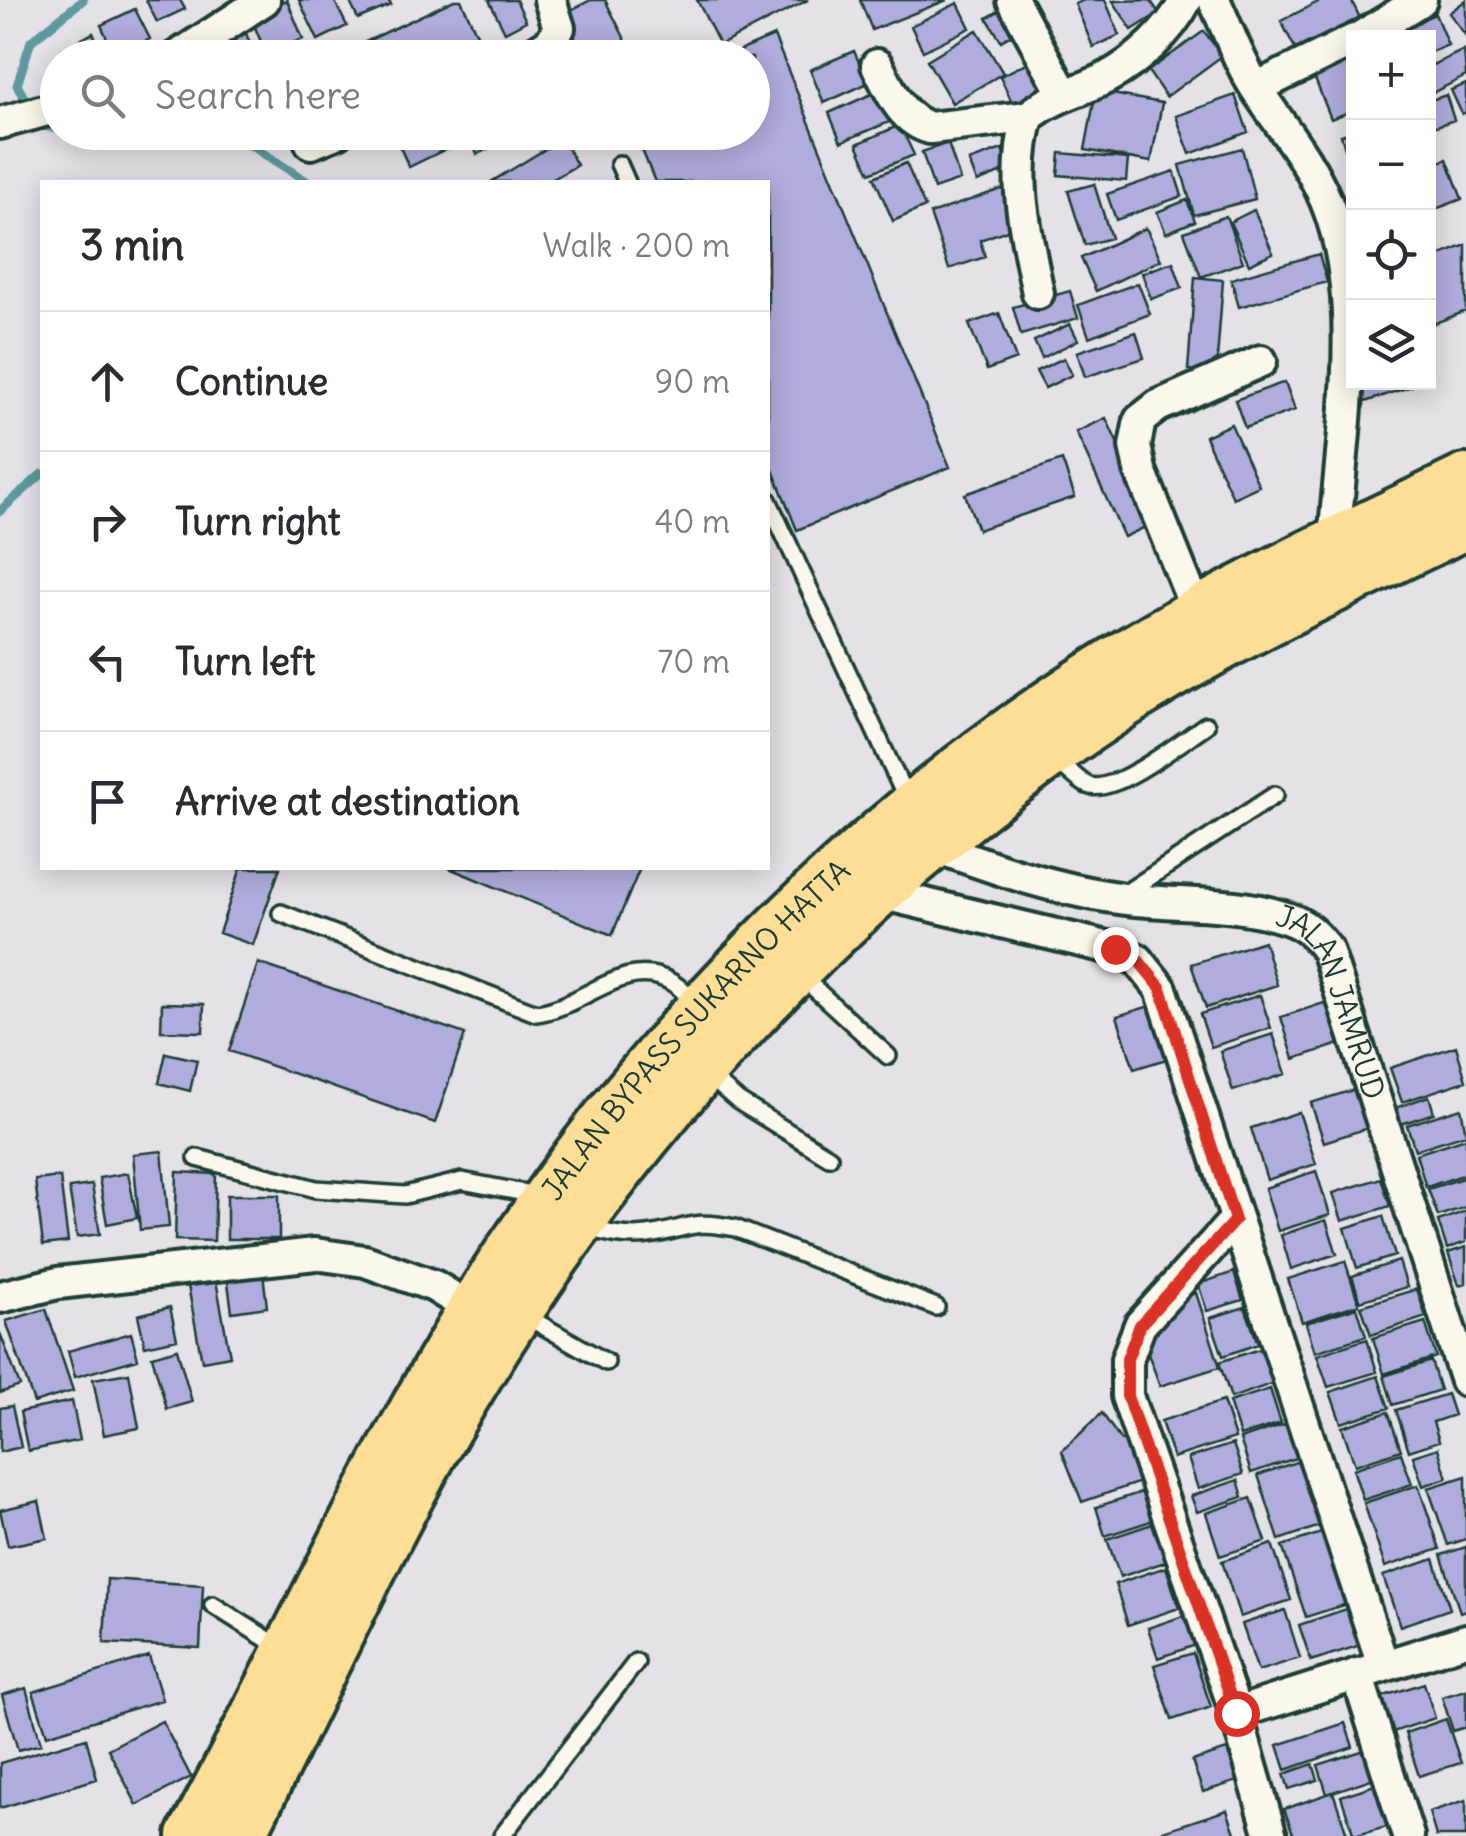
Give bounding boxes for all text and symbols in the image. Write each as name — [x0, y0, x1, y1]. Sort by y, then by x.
map controls — [1346, 30, 1436, 390]
button: + — [1346, 30, 1436, 120]
search box — [40, 40, 770, 150]
icon: search — [75, 68, 130, 123]
text: Search here — [155, 72, 361, 119]
button: − — [1346, 120, 1436, 210]
button: locate — [1346, 210, 1436, 300]
text: 3 min — [80, 219, 184, 271]
text: Walk · 200 m — [543, 225, 730, 266]
button: layers — [1346, 300, 1436, 390]
icon: ahead — [80, 354, 135, 409]
text: Continue — [175, 358, 328, 405]
text: 90 m — [655, 361, 730, 402]
icon: right — [80, 494, 135, 549]
text: Turn right — [175, 498, 341, 545]
text: 40 m — [655, 501, 730, 542]
icon: left — [80, 634, 135, 689]
text: Turn left — [175, 638, 315, 685]
text: 70 m — [658, 641, 730, 682]
icon: arrive — [80, 774, 135, 829]
text: Arrive at destination — [175, 778, 520, 825]
street label: JALAN BYPASS SUKARNO HATTA — [533, 851, 858, 1207]
street label: JALAN JAMRUD — [1272, 896, 1394, 1104]
route end — [1093, 927, 1139, 973]
route start — [1214, 1691, 1260, 1737]

